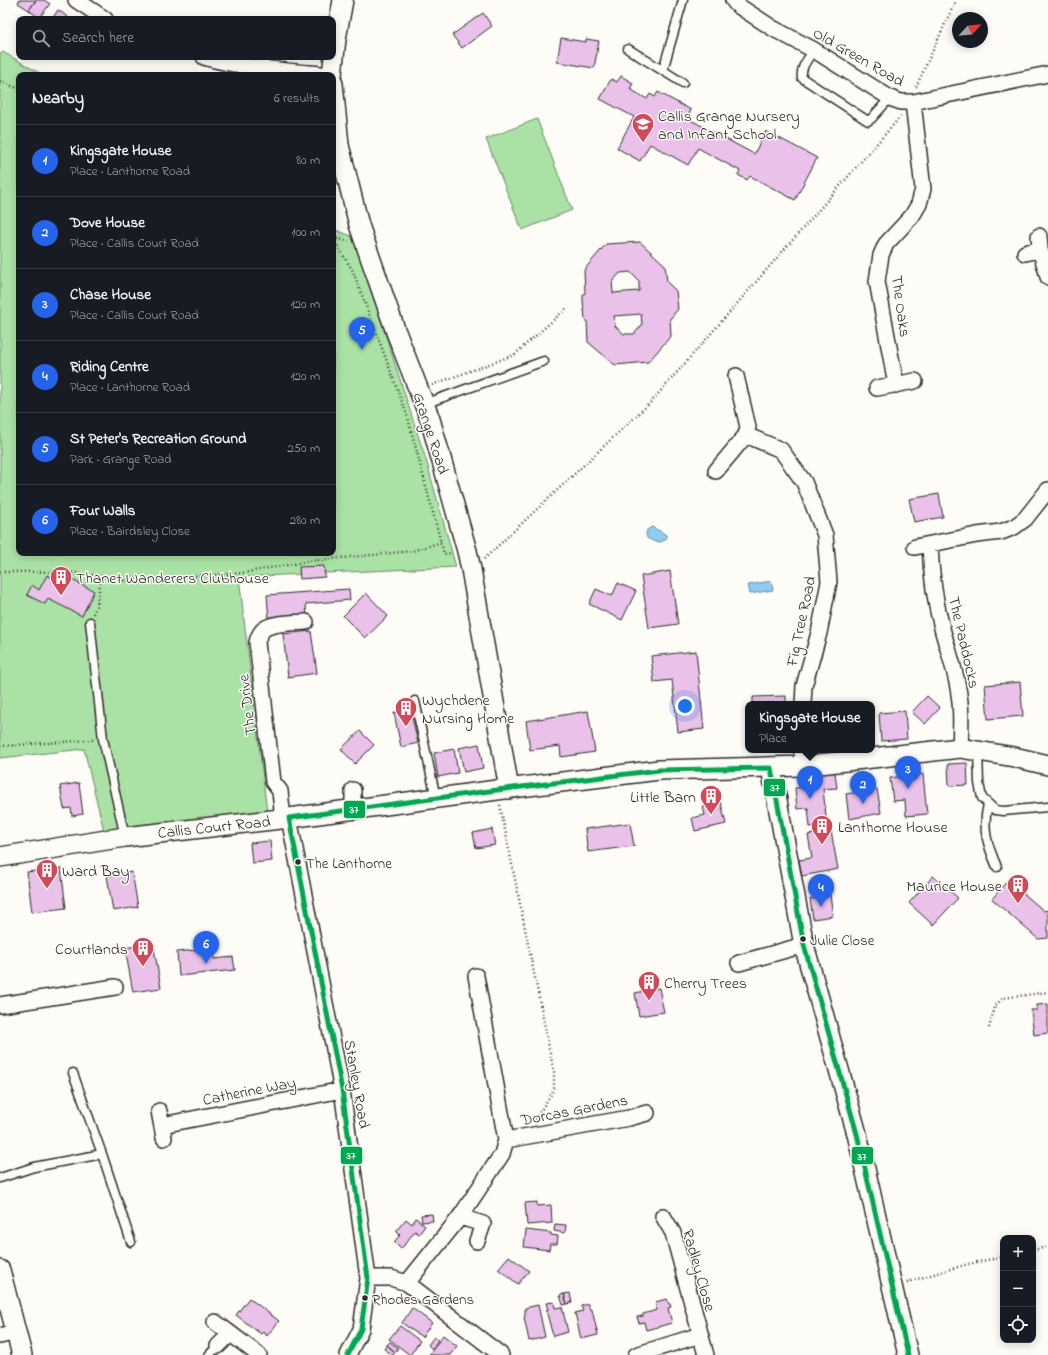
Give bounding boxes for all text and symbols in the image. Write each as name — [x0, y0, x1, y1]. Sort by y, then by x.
north arrow — [952, 12, 988, 48]
search box — [16, 16, 336, 60]
street label: Old Green Road — [808, 22, 908, 94]
icon: search — [30, 27, 52, 49]
text: Search here — [62, 27, 134, 49]
text: Nearby — [32, 86, 84, 111]
text: 6 results — [274, 89, 320, 108]
place label: Callis Grange Nursery and Infant School — [658, 105, 800, 147]
school or university icon: Callis Grange Nursery and Infant School — [630, 111, 656, 144]
text: Kingsgate House — [70, 140, 172, 162]
text: 1 — [43, 151, 47, 170]
text: 80 m — [296, 151, 320, 170]
text: Place · Lanthorne Road — [70, 162, 190, 181]
text: Dove House — [70, 212, 145, 234]
text: 2 — [42, 223, 48, 242]
text: 100 m — [291, 223, 320, 242]
text: Place · Callis Court Road — [70, 234, 199, 253]
street label: The Oaks — [884, 274, 916, 339]
text: Chase House — [70, 284, 151, 306]
text: 3 — [42, 295, 48, 314]
text: 120 m — [290, 295, 320, 314]
text: Place · Callis Court Road — [70, 306, 199, 325]
pin: 5 — [349, 317, 375, 350]
text: Riding Centre — [70, 356, 149, 378]
text: 4 — [42, 367, 48, 386]
text: 120 m — [290, 367, 320, 386]
text: Place · Lanthorne Road — [70, 378, 190, 397]
street label: Grange Road — [406, 390, 455, 478]
text: St Peter's Recreation Ground — [70, 428, 246, 450]
text: 5 — [41, 439, 49, 458]
text: 250 m — [287, 439, 320, 458]
text: Park · Grange Road — [70, 450, 172, 469]
text: Four Walls — [70, 500, 136, 522]
text: 6 — [42, 511, 48, 530]
text: 280 m — [290, 511, 320, 530]
text: Place · Bairdsley Close — [70, 522, 190, 541]
building icon: Thanet Wanderers Clubhouse — [48, 564, 74, 597]
place label: Thanet Wanderers Clubhouse — [76, 567, 270, 591]
street label: Fig Tree Road — [780, 574, 823, 670]
street label: The Paddocks — [941, 594, 985, 691]
street label: The Drive — [232, 672, 264, 737]
place label: Wychdene Nursing Home — [422, 689, 515, 731]
building icon: Wychdene Nursing Home — [393, 695, 419, 728]
your location — [675, 696, 695, 716]
popup — [745, 701, 875, 753]
text: Kingsgate House — [759, 707, 861, 729]
text: Place — [759, 729, 787, 748]
pin: 3 — [895, 756, 921, 789]
pin: 1 — [797, 766, 823, 799]
pin: 2 — [850, 771, 876, 804]
line badge: 37 — [763, 778, 786, 797]
text: 37 — [769, 780, 780, 796]
building icon: Little Barn — [698, 783, 724, 816]
place label: Little Barn — [630, 786, 696, 810]
line badge: 37 — [343, 800, 366, 819]
text: 37 — [348, 802, 359, 818]
street label: Callis Court Road — [157, 810, 272, 846]
building icon: Lanthorne House — [809, 813, 835, 846]
place label: Lanthorne House — [838, 816, 949, 840]
place label: The Lanthorne — [306, 853, 392, 875]
building icon: Ward Bay — [34, 857, 60, 890]
marker: The Lanthorne — [293, 857, 303, 867]
place label: Ward Bay — [62, 860, 129, 884]
building icon: Maurice House — [1005, 872, 1031, 905]
pin: 4 — [808, 874, 834, 907]
place label: Maurice House — [906, 875, 1003, 899]
place label: Julie Close — [810, 930, 875, 952]
pin: 6 — [193, 931, 219, 964]
marker: Julie Close — [798, 934, 808, 944]
building icon: Courtlands — [130, 935, 156, 968]
place label: Courtlands — [55, 938, 128, 962]
building icon: Cherry Trees — [636, 969, 662, 1002]
place label: Cherry Trees — [664, 972, 747, 996]
street label: Stanley Road — [336, 1038, 376, 1131]
street label: Catherine Way — [201, 1071, 298, 1113]
street label: Dorcas Gardens — [518, 1089, 630, 1133]
line badge: 37 — [340, 1146, 363, 1165]
line badge: 37 — [851, 1146, 874, 1165]
text: 37 — [345, 1148, 356, 1164]
text: 37 — [856, 1149, 867, 1165]
street label: Radley Close — [675, 1227, 721, 1315]
map controls — [1000, 1235, 1036, 1343]
button: + — [1000, 1235, 1036, 1271]
button: − — [1000, 1271, 1036, 1307]
place label: Rhodes Gardens — [372, 1289, 474, 1311]
marker: Rhodes Gardens — [360, 1293, 370, 1303]
button: locate — [1000, 1307, 1036, 1343]

